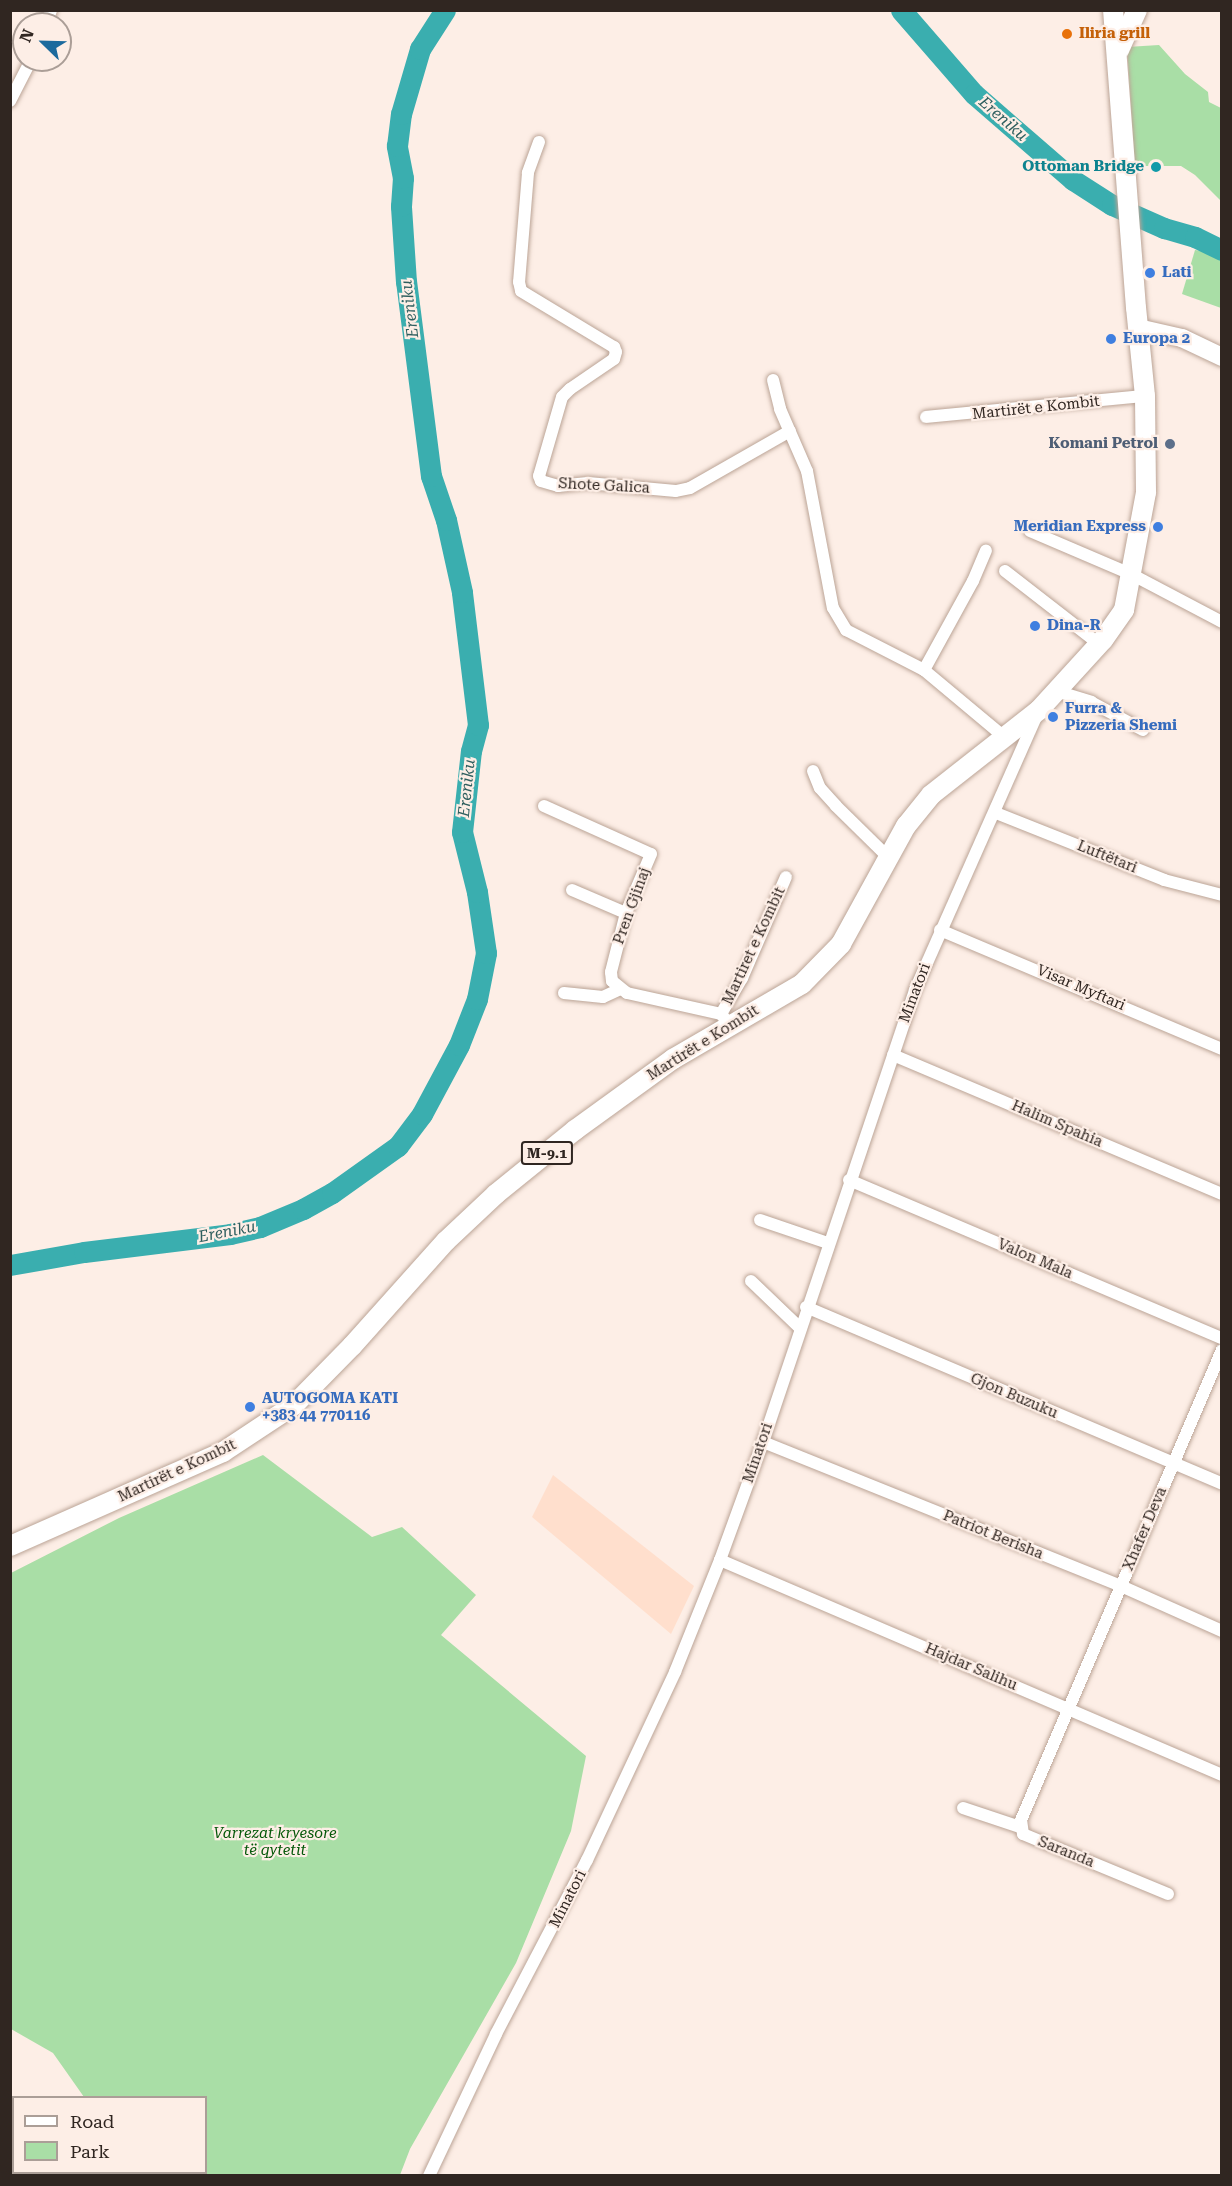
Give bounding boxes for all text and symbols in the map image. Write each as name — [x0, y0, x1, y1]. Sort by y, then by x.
north arrow — [12, 12, 72, 72]
place label: Iliria grill — [1079, 25, 1150, 43]
text: N — [16, 26, 38, 45]
marker: Iliria grill — [1060, 27, 1074, 41]
water label: Ereniku — [975, 93, 1031, 145]
place label: Ottoman Bridge — [1022, 158, 1144, 176]
marker: Ottoman Bridge — [1149, 160, 1163, 174]
place label: Lati — [1162, 264, 1192, 282]
marker: Lati — [1143, 266, 1157, 280]
water label: Ereniku — [397, 279, 423, 339]
place label: Europa 2 — [1123, 330, 1190, 348]
marker: Europa 2 — [1104, 332, 1118, 346]
street label: Martirët e Kombit — [971, 392, 1101, 424]
place label: Komani Petrol — [1049, 435, 1158, 453]
marker: Komani Petrol — [1163, 437, 1177, 451]
street label: Shote Galica — [558, 475, 650, 497]
place label: Meridian Express — [1014, 518, 1146, 536]
marker: Meridian Express — [1151, 520, 1165, 534]
place label: Dina-R — [1047, 617, 1101, 635]
marker: Dina-R — [1028, 619, 1042, 633]
place label: Furra & Pizzeria Shemi — [1065, 699, 1177, 734]
marker: Furra & Pizzeria Shemi — [1046, 710, 1060, 724]
water label: Ereniku — [454, 758, 480, 818]
street label: Luftëtari — [1074, 837, 1140, 877]
street label: Pren Gjinaj — [610, 865, 654, 947]
street label: Martiret e Kombit — [719, 884, 789, 1008]
street label: Minatori — [895, 961, 935, 1025]
street label: Visar Myftari — [1034, 961, 1128, 1015]
street label: Martirët e Kombit — [644, 1001, 762, 1085]
street label: Halim Spahia — [1009, 1097, 1105, 1151]
road number: M-9.1 — [520, 1142, 574, 1164]
water label: Ereniku — [197, 1217, 257, 1247]
street label: Valon Mala — [995, 1235, 1075, 1283]
street label: Gjon Buzuku — [968, 1370, 1060, 1422]
place label: AUTOGOMA KATI +383 44 770116 — [262, 1389, 398, 1424]
marker: AUTOGOMA KATI +383 44 770116 — [243, 1400, 257, 1414]
street label: Minatori — [739, 1421, 777, 1485]
street label: Martirët e Kombit — [115, 1436, 239, 1506]
street label: Xhafer Deva — [1119, 1484, 1171, 1574]
street label: Patriot Berisha — [940, 1507, 1046, 1563]
street label: Hajdar Salihu — [922, 1639, 1020, 1695]
park label: Varrezat kryesore të qytetit — [213, 1824, 337, 1859]
street label: Saranda — [1035, 1833, 1097, 1871]
street label: Minatori — [546, 1867, 590, 1931]
legend — [12, 2096, 207, 2174]
text: Road — [70, 2111, 114, 2132]
text: Park — [70, 2141, 110, 2162]

